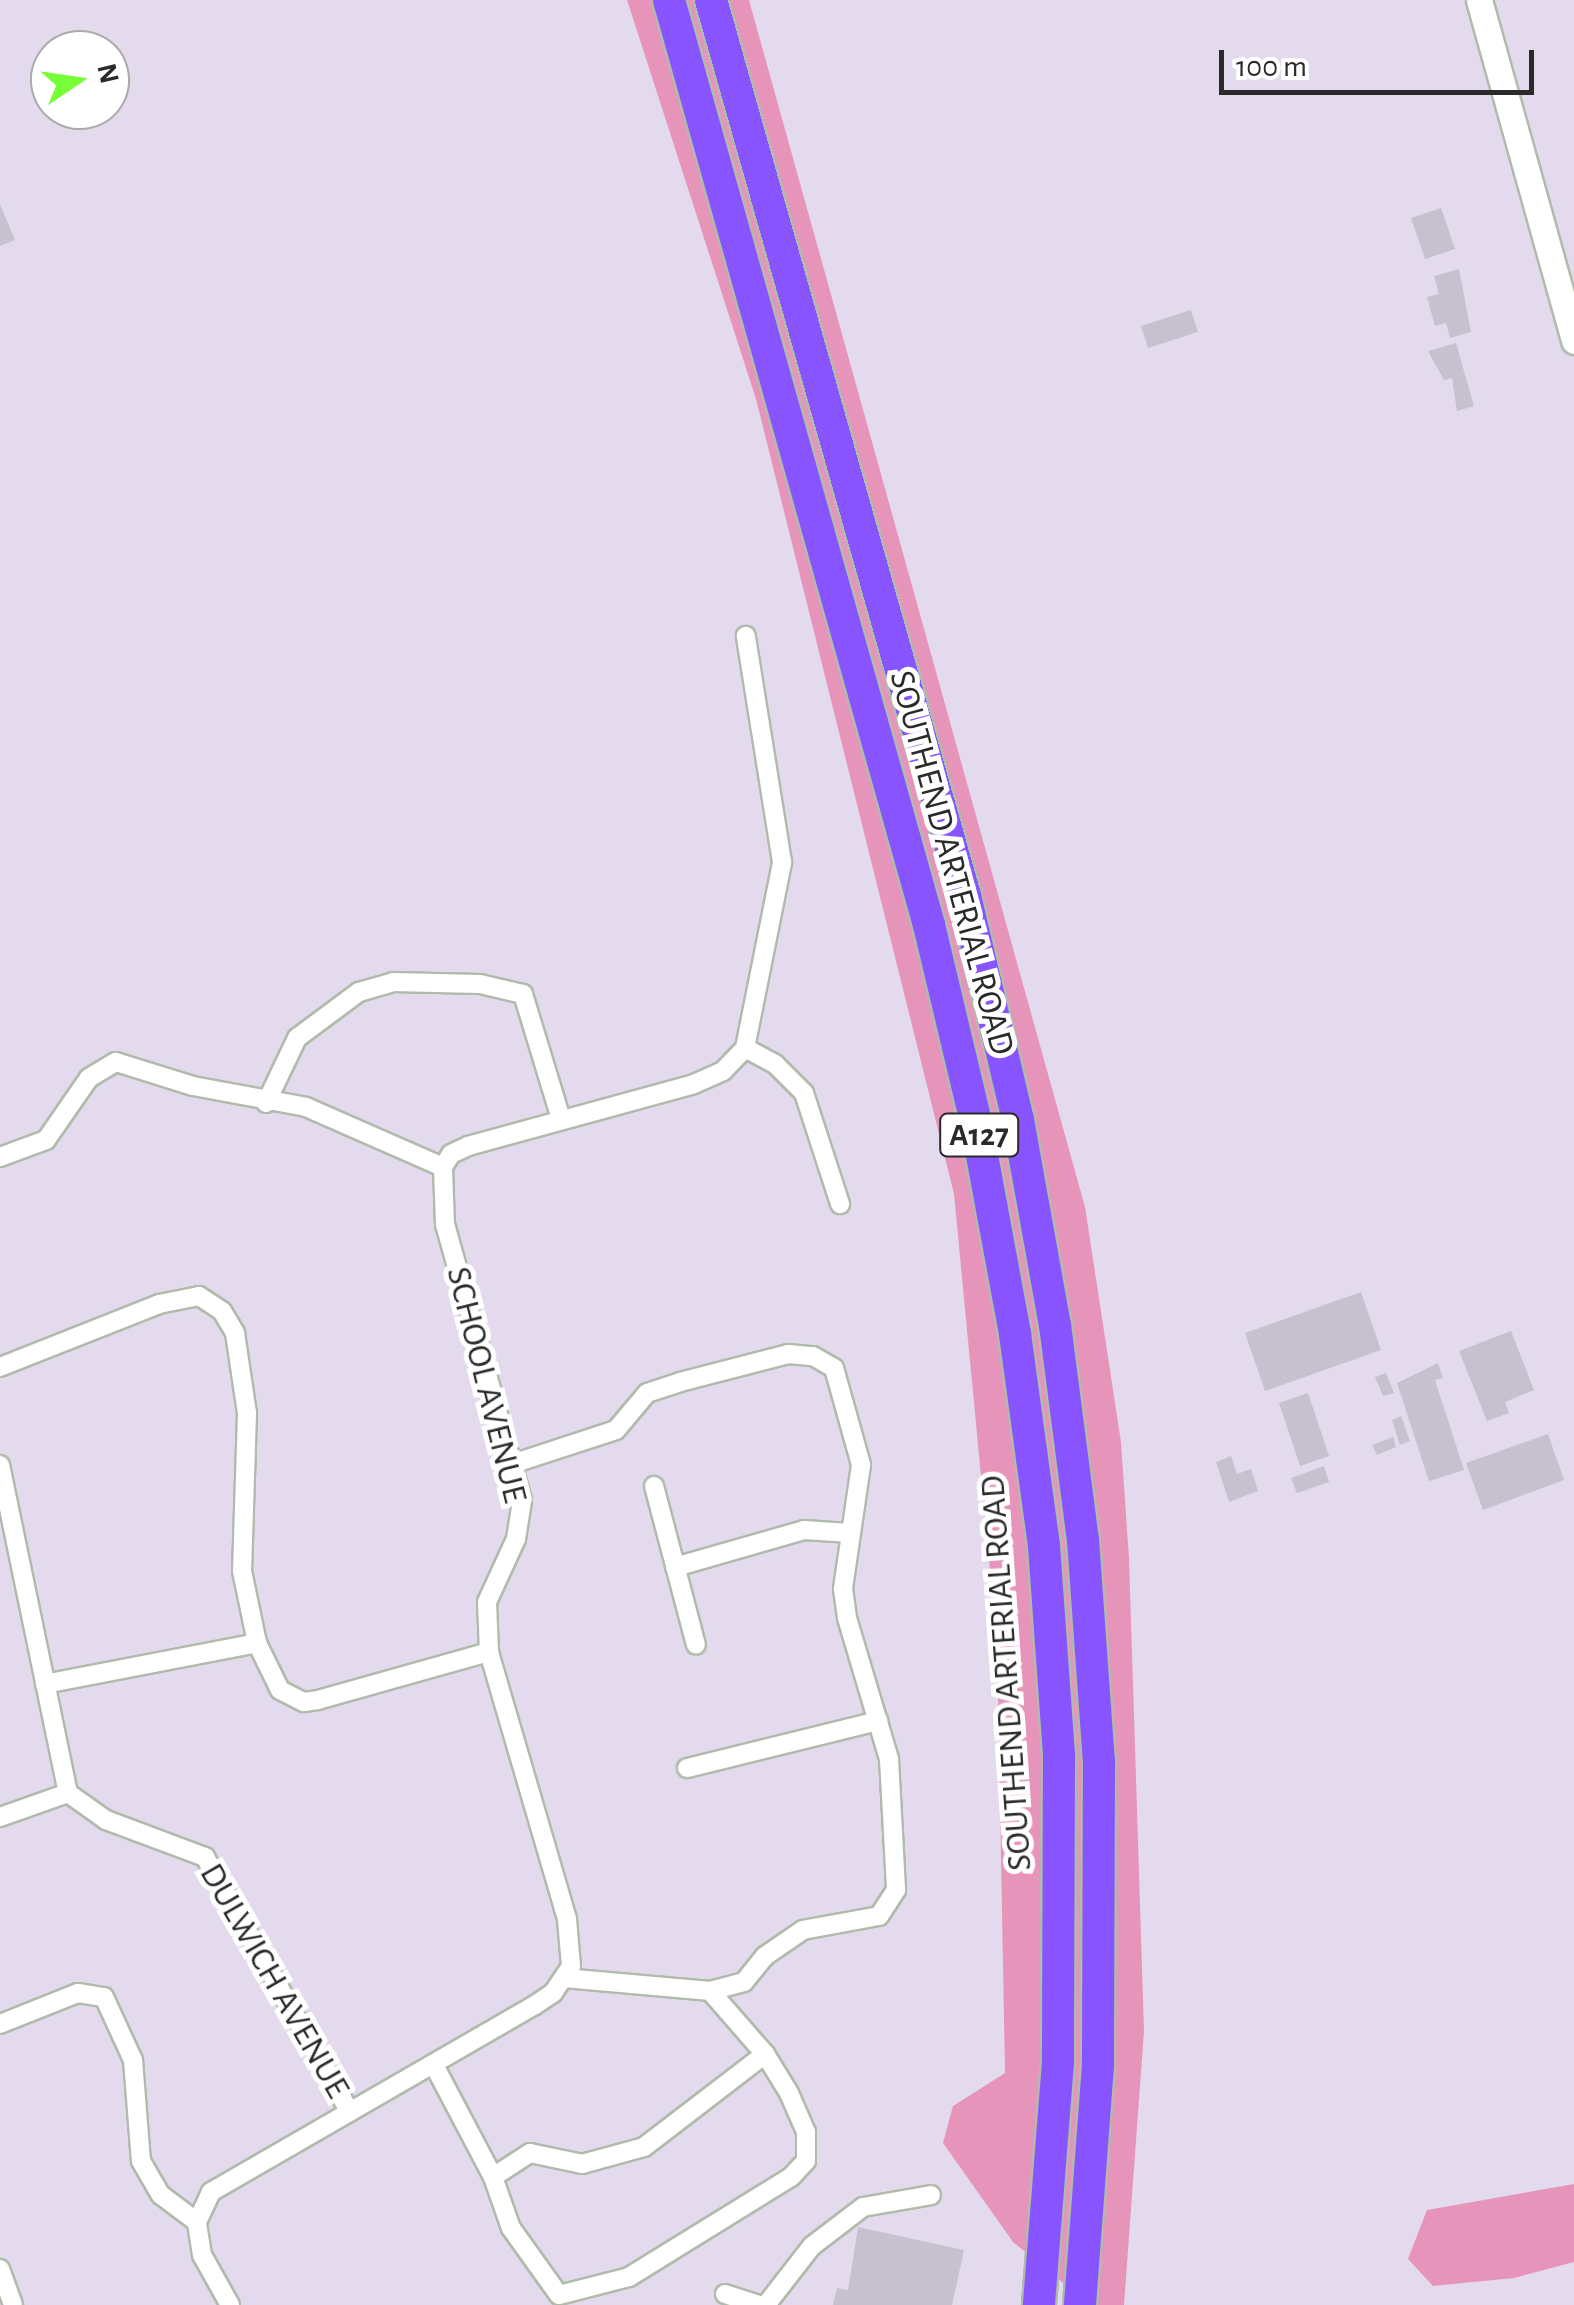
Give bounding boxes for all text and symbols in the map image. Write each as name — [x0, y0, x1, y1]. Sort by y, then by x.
north arrow — [30, 30, 130, 130]
scale bar — [1224, 30, 1539, 92]
text: 100 m — [1236, 52, 1307, 82]
text: N — [91, 61, 123, 86]
street label: SOUTHEND ARTERIAL ROAD — [879, 666, 1023, 1060]
road number: A127 — [939, 1108, 1019, 1162]
street label: SCHOOL AVENUE — [436, 1263, 536, 1507]
street label: SOUTHEND ARTERIAL ROAD — [972, 1474, 1042, 1872]
street label: DULWICH AVENUE — [190, 1856, 358, 2106]

